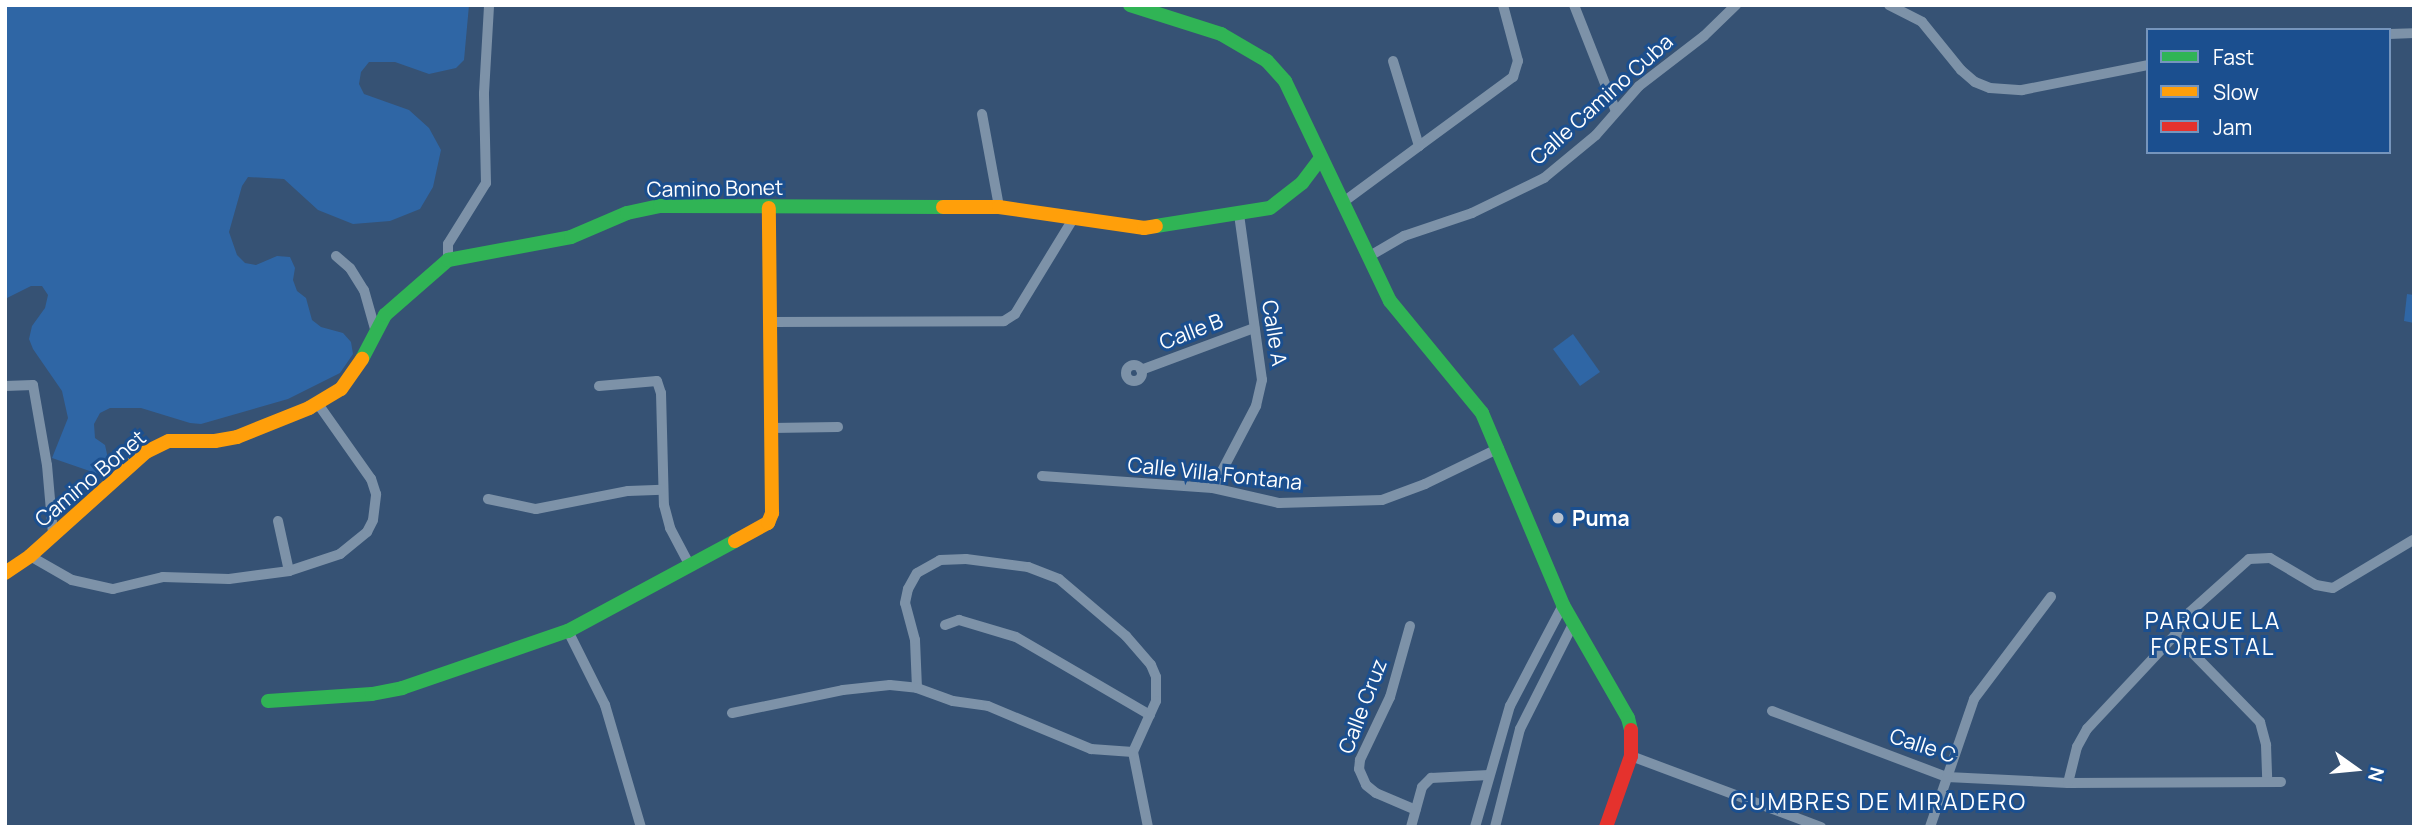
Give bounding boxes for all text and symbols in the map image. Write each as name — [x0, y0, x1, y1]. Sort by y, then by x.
street label: Calle Camino Cuba — [1525, 28, 1677, 170]
legend — [2146, 28, 2391, 154]
text: Fast — [2213, 43, 2254, 71]
text: Slow — [2213, 78, 2259, 106]
text: Jam — [2213, 113, 2252, 141]
street label: Camino Bonet — [646, 174, 784, 202]
street label: Calle A — [1257, 298, 1293, 368]
street label: Calle B — [1156, 307, 1226, 355]
street label: Camino Bonet — [29, 424, 151, 532]
street label: Calle Villa Fontana — [1127, 451, 1303, 495]
place label: Puma — [1572, 505, 1630, 531]
marker: Puma — [1550, 510, 1566, 526]
district label: PARQUE LA FORESTAL — [2146, 606, 2280, 660]
street label: Calle Cruz — [1332, 655, 1392, 757]
street label: Calle C — [1887, 723, 1959, 767]
north arrow — [2321, 734, 2391, 804]
text: N — [2362, 764, 2391, 784]
district label: CUMBRES DE MIRADERO — [1733, 787, 2025, 815]

